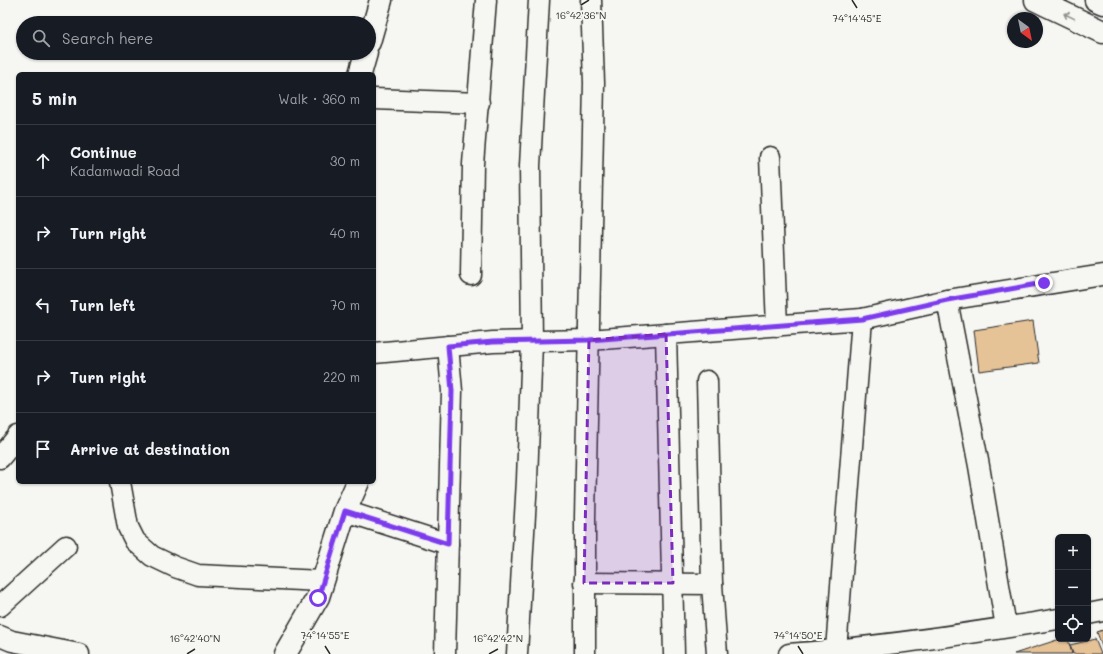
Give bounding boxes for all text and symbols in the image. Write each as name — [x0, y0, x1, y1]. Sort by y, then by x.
text: 16°42'36"N — [556, 8, 606, 22]
text: 74°14'45"E — [833, 11, 882, 25]
north arrow — [1007, 12, 1043, 48]
one-way arrow — [1064, 12, 1076, 19]
search box — [16, 16, 376, 60]
icon: search — [30, 27, 52, 49]
text: Search here — [62, 28, 153, 48]
text: 5 min — [32, 87, 77, 109]
text: Walk · 360 m — [278, 90, 360, 107]
text: Continue — [70, 142, 137, 162]
icon: ahead — [32, 150, 54, 172]
text: 30 m — [330, 152, 360, 169]
text: Kadamwadi Road — [70, 162, 180, 179]
icon: right — [32, 222, 54, 244]
text: Turn right — [70, 223, 147, 243]
text: 40 m — [330, 224, 360, 241]
route end — [1035, 274, 1053, 292]
icon: left — [32, 294, 54, 316]
text: Turn left — [70, 295, 135, 315]
text: 70 m — [330, 296, 360, 313]
icon: right — [32, 366, 54, 388]
text: Turn right — [70, 367, 147, 387]
text: 220 m — [323, 368, 360, 385]
icon: arrive — [32, 438, 54, 460]
text: Arrive at destination — [70, 439, 230, 459]
map controls — [1055, 534, 1091, 642]
button: + — [1055, 534, 1091, 570]
button: − — [1055, 570, 1091, 606]
route start — [309, 589, 327, 607]
button: locate — [1055, 606, 1091, 642]
text: 74°14'55"E — [301, 628, 350, 642]
text: 74°14'50"E — [773, 628, 823, 642]
text: 16°42'40"N — [170, 631, 220, 645]
text: 16°42'42"N — [473, 631, 523, 645]

